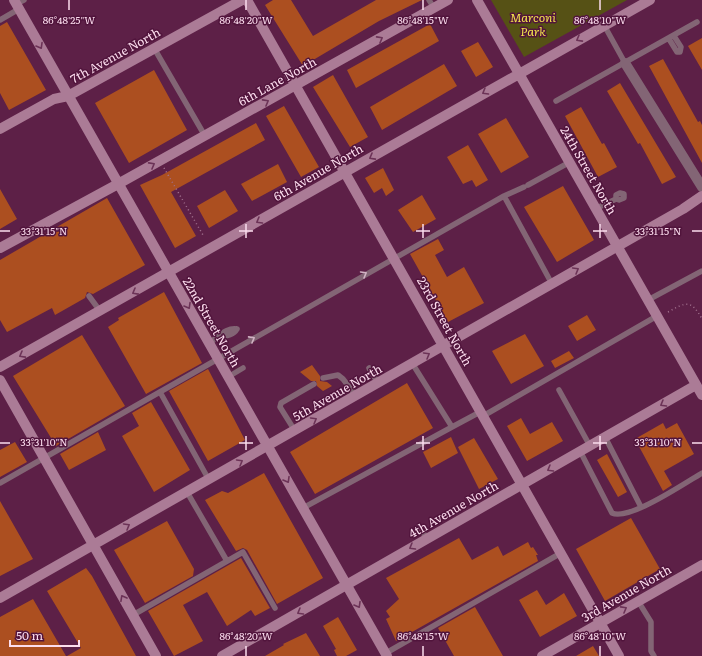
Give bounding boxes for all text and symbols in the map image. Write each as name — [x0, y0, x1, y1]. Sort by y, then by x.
park label: Marconi Park — [510, 8, 556, 40]
text: 86°48'25"W — [43, 12, 95, 27]
text: 86°48'20"W — [219, 12, 273, 27]
text: 86°48'15"W — [397, 12, 449, 27]
text: 86°48'10"W — [574, 12, 626, 27]
street label: 7th Avenue North — [67, 23, 163, 87]
one-way arrow — [576, 35, 583, 42]
one-way arrow — [375, 36, 383, 43]
one-way arrow — [36, 42, 43, 49]
street label: 6th Lane North — [235, 52, 319, 110]
one-way arrow — [482, 88, 489, 95]
one-way arrow — [262, 99, 269, 106]
street label: 24th Street North — [556, 122, 622, 218]
street label: 6th Avenue North — [270, 139, 366, 205]
one-way arrow — [369, 152, 376, 159]
one-way arrow — [148, 162, 155, 170]
one-way arrow — [256, 216, 263, 224]
text: 33°31'15"N — [21, 223, 67, 238]
text: 33°31'15"N — [635, 223, 681, 238]
one-way arrow — [572, 268, 579, 275]
one-way arrow — [360, 272, 367, 279]
street label: 23rd Street North — [413, 273, 477, 369]
street label: 22nd Street North — [179, 274, 245, 370]
one-way arrow — [132, 287, 139, 294]
one-way arrow — [184, 302, 191, 309]
one-way arrow — [248, 337, 255, 344]
one-way arrow — [19, 351, 26, 358]
one-way arrow — [423, 353, 430, 360]
street label: 5th Avenue North — [289, 359, 385, 425]
one-way arrow — [659, 400, 667, 407]
one-way arrow — [310, 418, 317, 425]
text: 33°31'10"N — [20, 434, 68, 449]
text: 33°31'10"N — [634, 434, 682, 449]
one-way arrow — [236, 459, 244, 466]
one-way arrow — [547, 464, 554, 471]
one-way arrow — [283, 476, 290, 483]
street label: 4th Avenue North — [405, 476, 501, 542]
one-way arrow — [123, 523, 130, 531]
one-way arrow — [409, 543, 417, 550]
street label: 3rd Avenue North — [578, 560, 674, 626]
one-way arrow — [120, 595, 128, 602]
one-way arrow — [354, 601, 361, 609]
one-way arrow — [620, 606, 627, 614]
one-way arrow — [297, 607, 304, 614]
scale bar — [10, 622, 79, 648]
text: 50 m — [16, 626, 43, 644]
text: 86°48'20"W — [219, 628, 273, 643]
text: 86°48'15"W — [397, 628, 449, 643]
text: 86°48'10"W — [574, 628, 626, 643]

